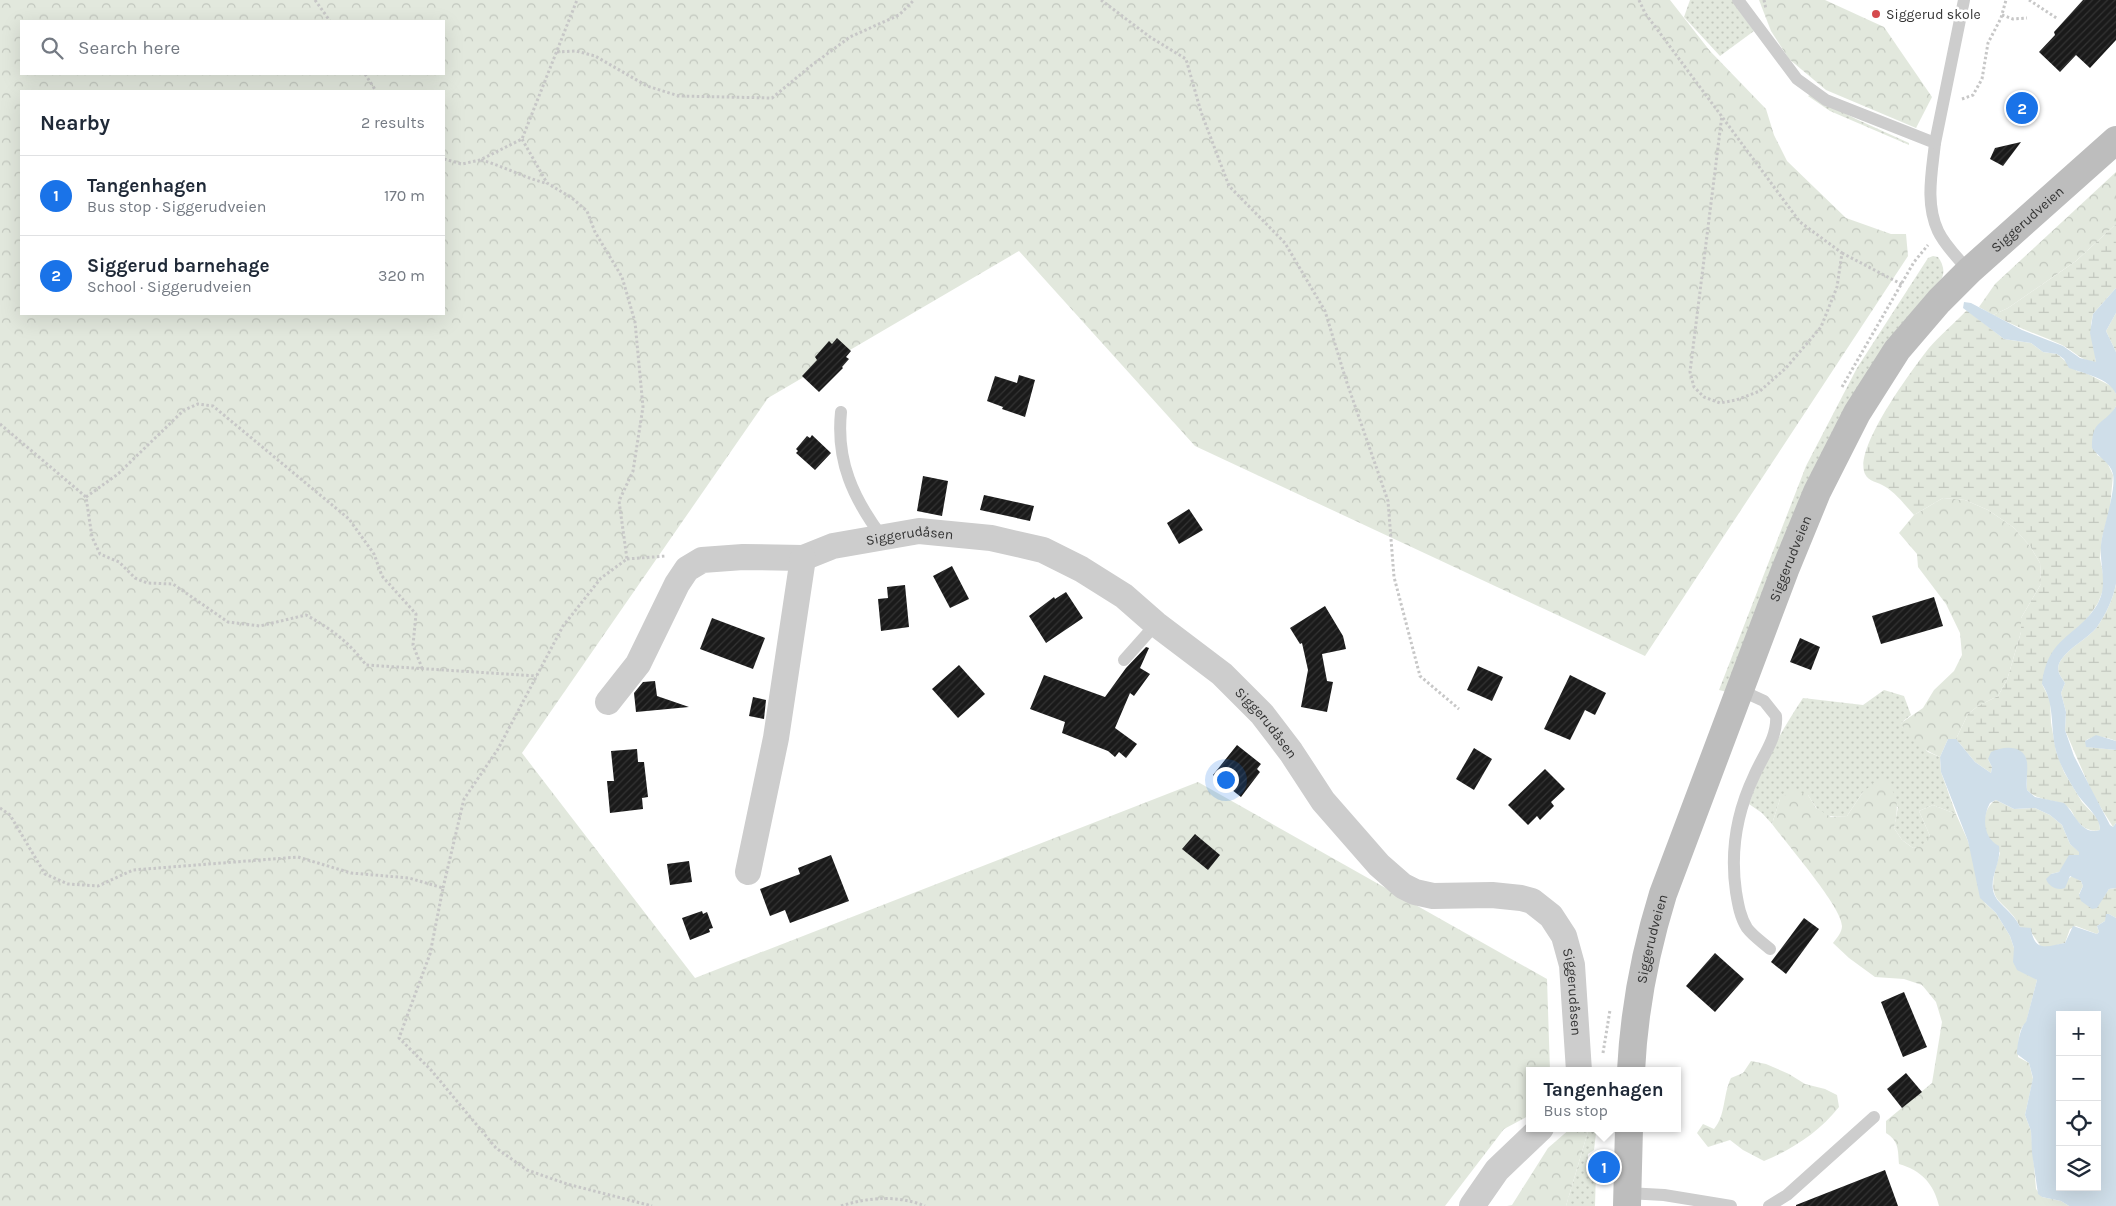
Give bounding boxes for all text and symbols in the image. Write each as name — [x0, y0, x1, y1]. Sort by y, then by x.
place label: Siggerud skole — [1886, 6, 1981, 23]
marker: Siggerud skole — [1870, 8, 1882, 20]
search box — [20, 20, 445, 75]
icon: search — [38, 34, 66, 62]
text: Search here — [78, 37, 180, 59]
pin: 2 — [2006, 89, 2038, 127]
text: Nearby — [40, 111, 110, 135]
text: 2 results — [361, 113, 425, 132]
text: Tangenhagen — [87, 175, 207, 197]
street label: Siggerudveien — [1988, 183, 2067, 256]
text: 1 — [53, 186, 59, 205]
text: 170 m — [384, 186, 425, 205]
text: Bus stop · Siggerudveien — [87, 197, 266, 216]
text: Siggerud barnehage — [87, 255, 270, 277]
text: 2 — [51, 266, 61, 285]
text: 320 m — [378, 266, 425, 285]
text: School · Siggerudveien — [87, 277, 252, 296]
street label: Siggerudveien — [1766, 513, 1815, 604]
street label: Siggerudåsen — [865, 522, 954, 549]
street label: Siggerudåsen — [1231, 684, 1301, 762]
your location — [1213, 767, 1239, 793]
street label: Siggerudveien — [1633, 892, 1671, 985]
street label: Siggerudåsen — [1559, 946, 1585, 1036]
map controls — [2056, 1011, 2101, 1191]
button: + — [2056, 1011, 2101, 1056]
button: − — [2056, 1056, 2101, 1101]
popup — [1526, 1067, 1681, 1132]
text: Tangenhagen — [1543, 1079, 1664, 1101]
text: Bus stop — [1543, 1101, 1608, 1120]
button: locate — [2056, 1101, 2101, 1146]
button: layers — [2056, 1146, 2101, 1191]
pin: 1 — [1588, 1148, 1620, 1186]

